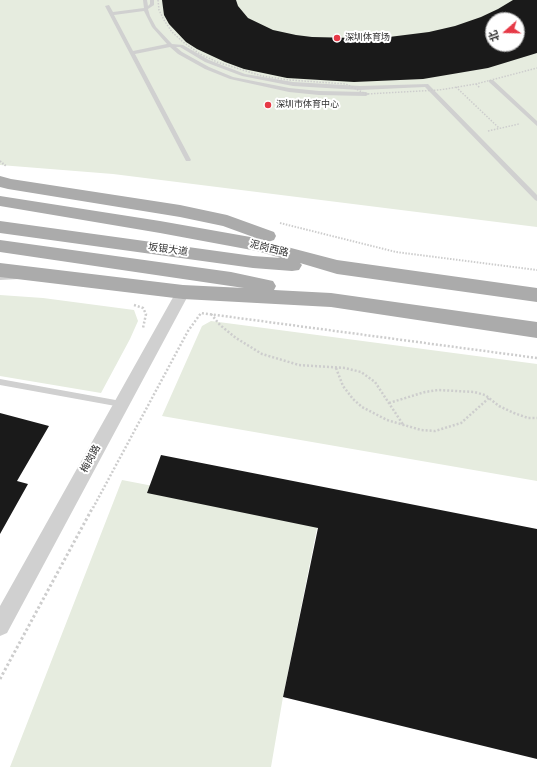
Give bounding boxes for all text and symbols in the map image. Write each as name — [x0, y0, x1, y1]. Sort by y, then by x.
north arrow — [485, 12, 525, 52]
text: 北 — [486, 29, 502, 43]
marker: 深圳体育场 — [332, 33, 342, 43]
place label: 深圳体育场 — [345, 33, 390, 43]
marker: 深圳市体育中心 — [263, 100, 273, 110]
place label: 深圳市体育中心 — [276, 100, 339, 110]
street label: 泥岗西路 — [248, 238, 290, 260]
street label: 坂银大道 — [147, 241, 189, 259]
street label: 梅岗路 — [78, 443, 104, 475]

